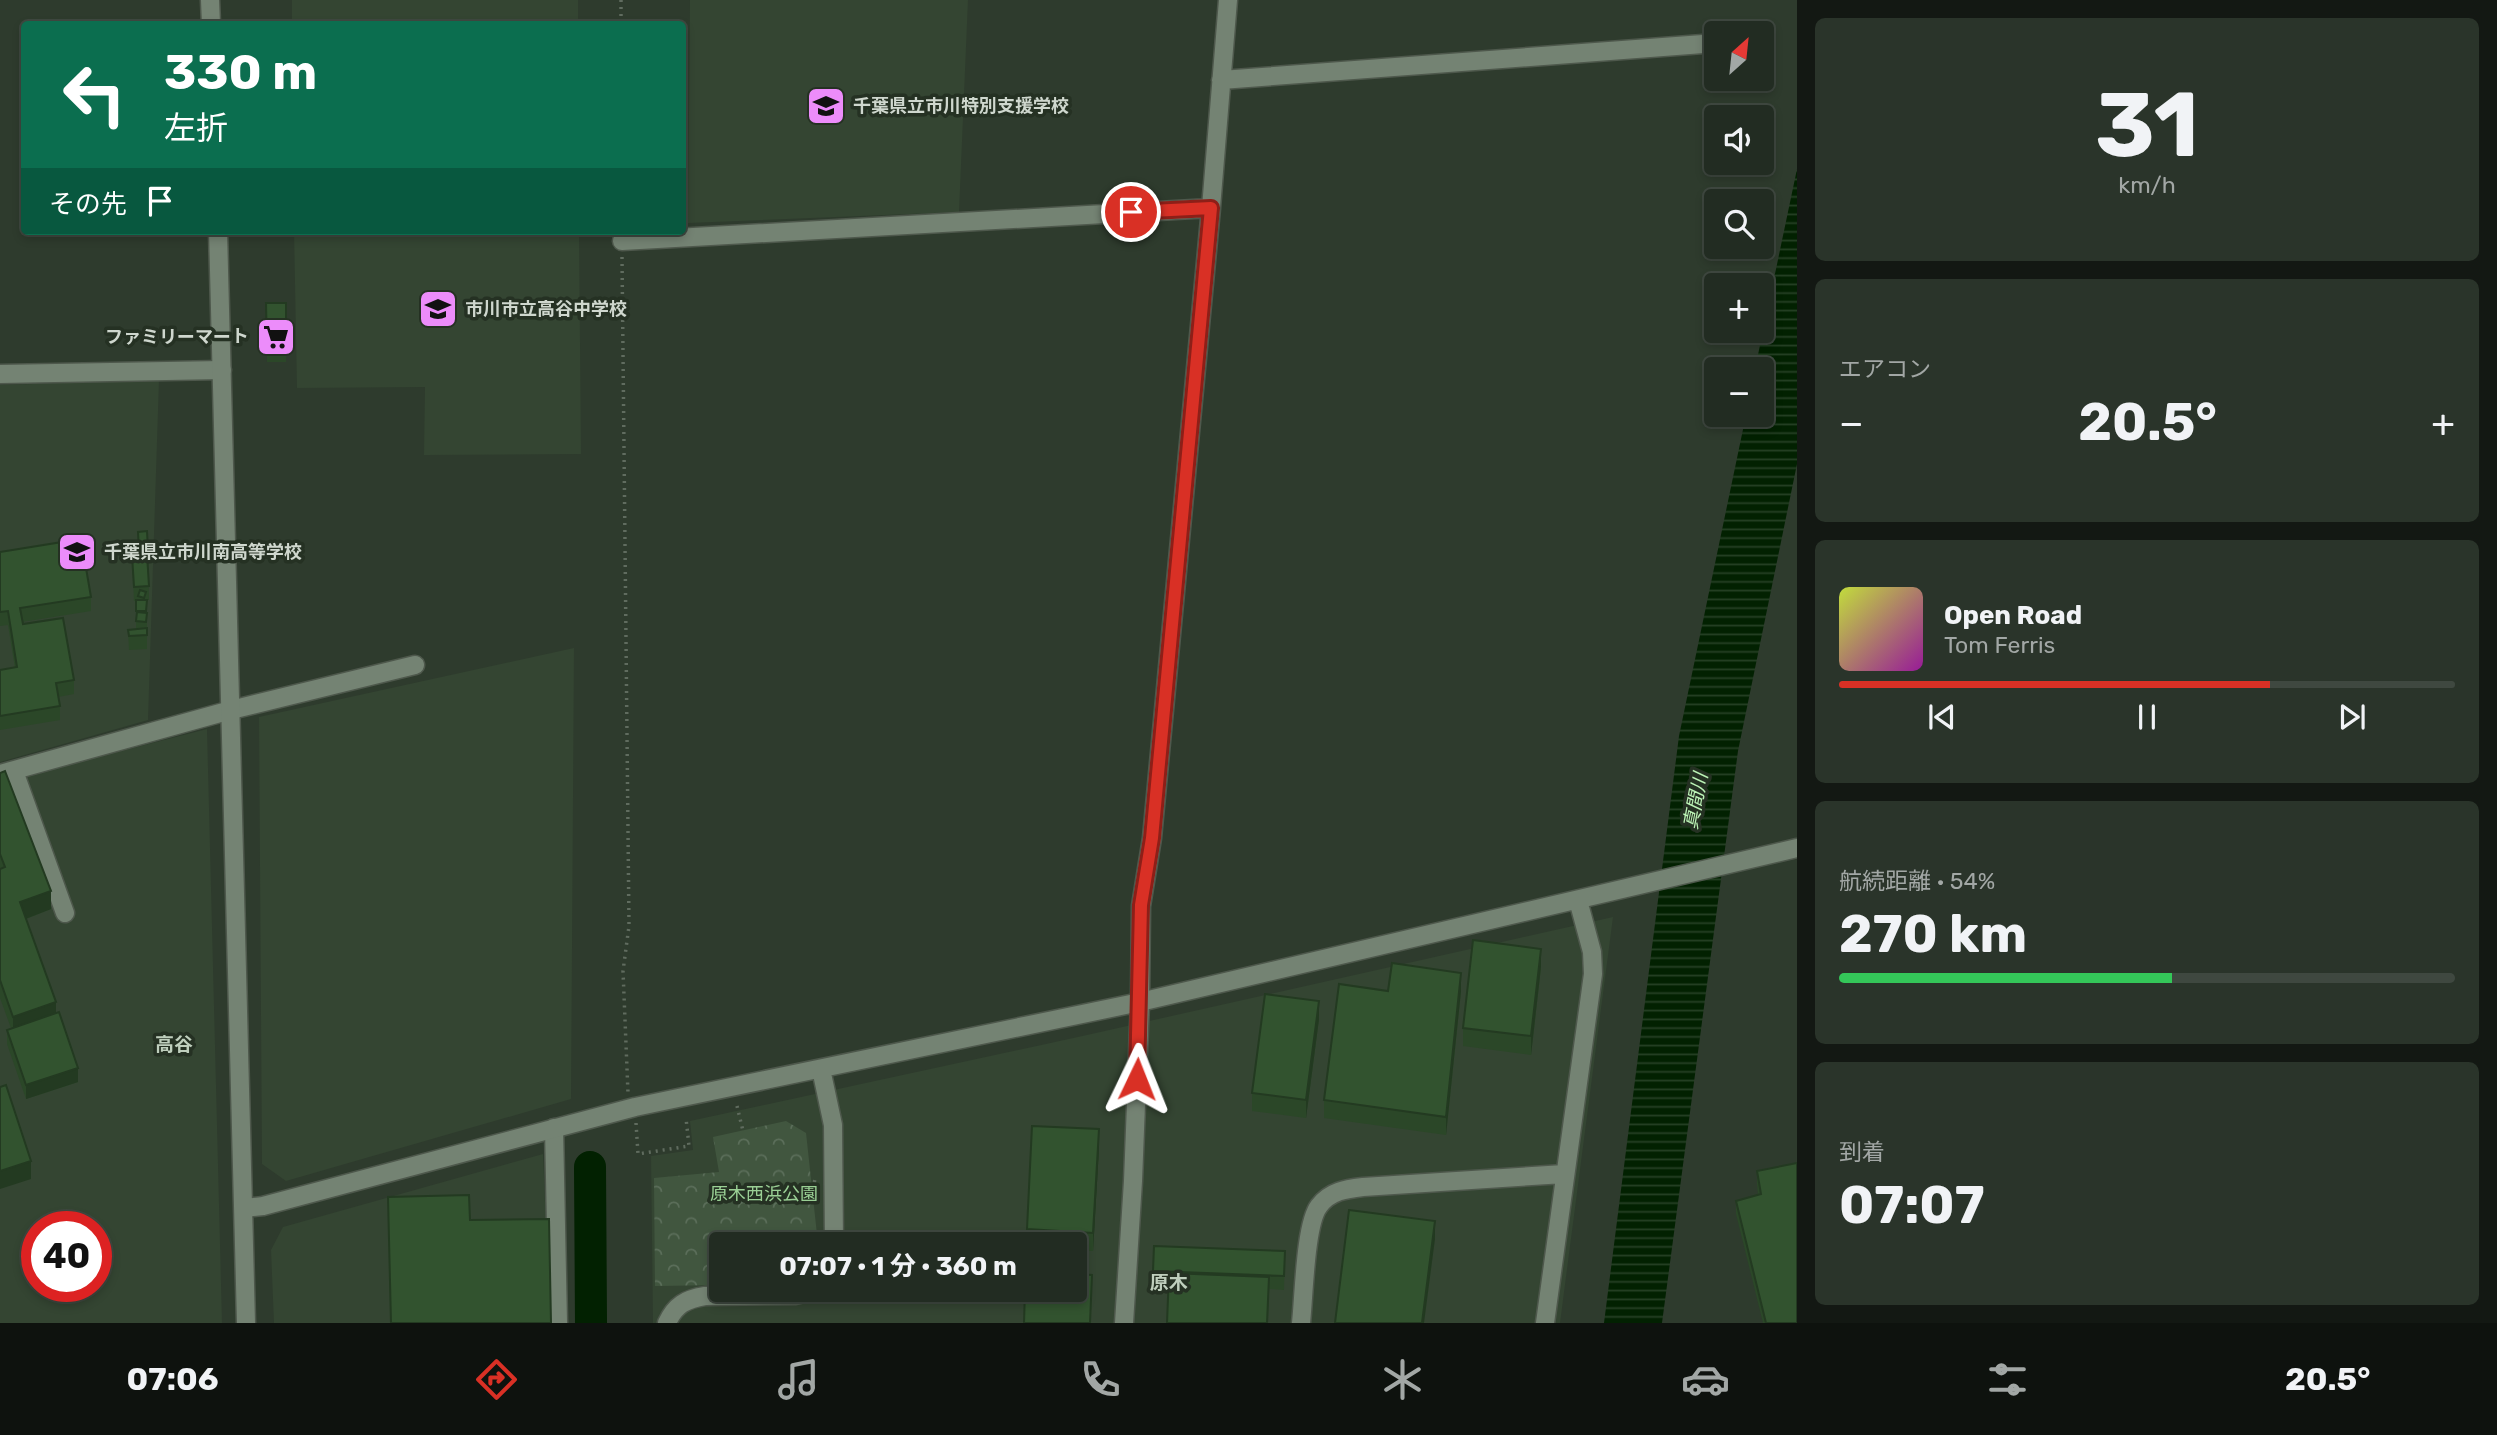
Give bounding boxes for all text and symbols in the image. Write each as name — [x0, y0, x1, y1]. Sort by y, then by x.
north arrow — [1704, 21, 1774, 91]
map controls — [1704, 21, 1774, 427]
text: 330 m — [164, 43, 317, 101]
icon: left — [49, 49, 140, 140]
text: 31 — [2095, 71, 2199, 179]
school or university icon: 千葉県立市川特別支援学校 — [805, 85, 847, 127]
place label: 千葉県立市川特別支援学校 — [853, 95, 1069, 117]
button: sound — [1704, 105, 1774, 175]
text: 左折 — [164, 109, 228, 147]
text: km/h — [2118, 171, 2176, 199]
icon: arrive — [141, 182, 179, 220]
pin — [1101, 182, 1161, 242]
text: その先 — [49, 189, 127, 220]
button: search — [1704, 189, 1774, 259]
icon: arrive — [1112, 193, 1150, 231]
button: + — [1704, 273, 1774, 343]
school or university icon: 市川市立高谷中学校 — [417, 288, 459, 330]
place label: 市川市立高谷中学校 — [465, 298, 627, 320]
supermarket icon: ファミリーマート — [255, 316, 297, 358]
place label: ファミリーマート — [105, 326, 249, 348]
text: エアコン — [1839, 355, 1931, 383]
button: − — [1704, 357, 1774, 427]
text: 20.5° — [2078, 391, 2217, 453]
text: − — [1839, 400, 1864, 446]
text: + — [2431, 400, 2455, 446]
school or university icon: 千葉県立市川南高等学校 — [56, 531, 98, 573]
place label: 千葉県立市川南高等学校 — [104, 541, 302, 563]
text: Open Road — [1944, 600, 2082, 631]
text: Tom Ferris — [1944, 631, 2055, 659]
icon: previous — [1923, 698, 1961, 736]
icon: pause — [2128, 698, 2166, 736]
icon: next — [2333, 698, 2371, 736]
water label: 真間川 — [1679, 769, 1713, 831]
text: 航続距離 · 54% — [1839, 867, 1995, 895]
text: 270 km — [1839, 903, 2027, 965]
district label: 高谷 — [155, 1033, 193, 1056]
position arrow — [1100, 1042, 1174, 1116]
text: 到着 — [1839, 1138, 1885, 1166]
text: 07:07 — [1839, 1174, 1985, 1236]
park label: 原木西浜公園 — [710, 1183, 818, 1205]
speed limit sign: 40 — [21, 1211, 112, 1302]
text: 07:07 · 1 分 · 360 m — [779, 1251, 1017, 1282]
district label: 原木 — [1150, 1271, 1188, 1294]
icon: directions — [472, 1355, 521, 1404]
icon: music — [774, 1355, 823, 1404]
icon: phone — [1076, 1355, 1125, 1404]
icon: climate — [1378, 1355, 1427, 1404]
icon: car — [1681, 1355, 1730, 1404]
icon: filters — [1983, 1355, 2032, 1404]
text: 07:06 — [127, 1360, 219, 1398]
text: 20.5° — [2285, 1360, 2370, 1398]

